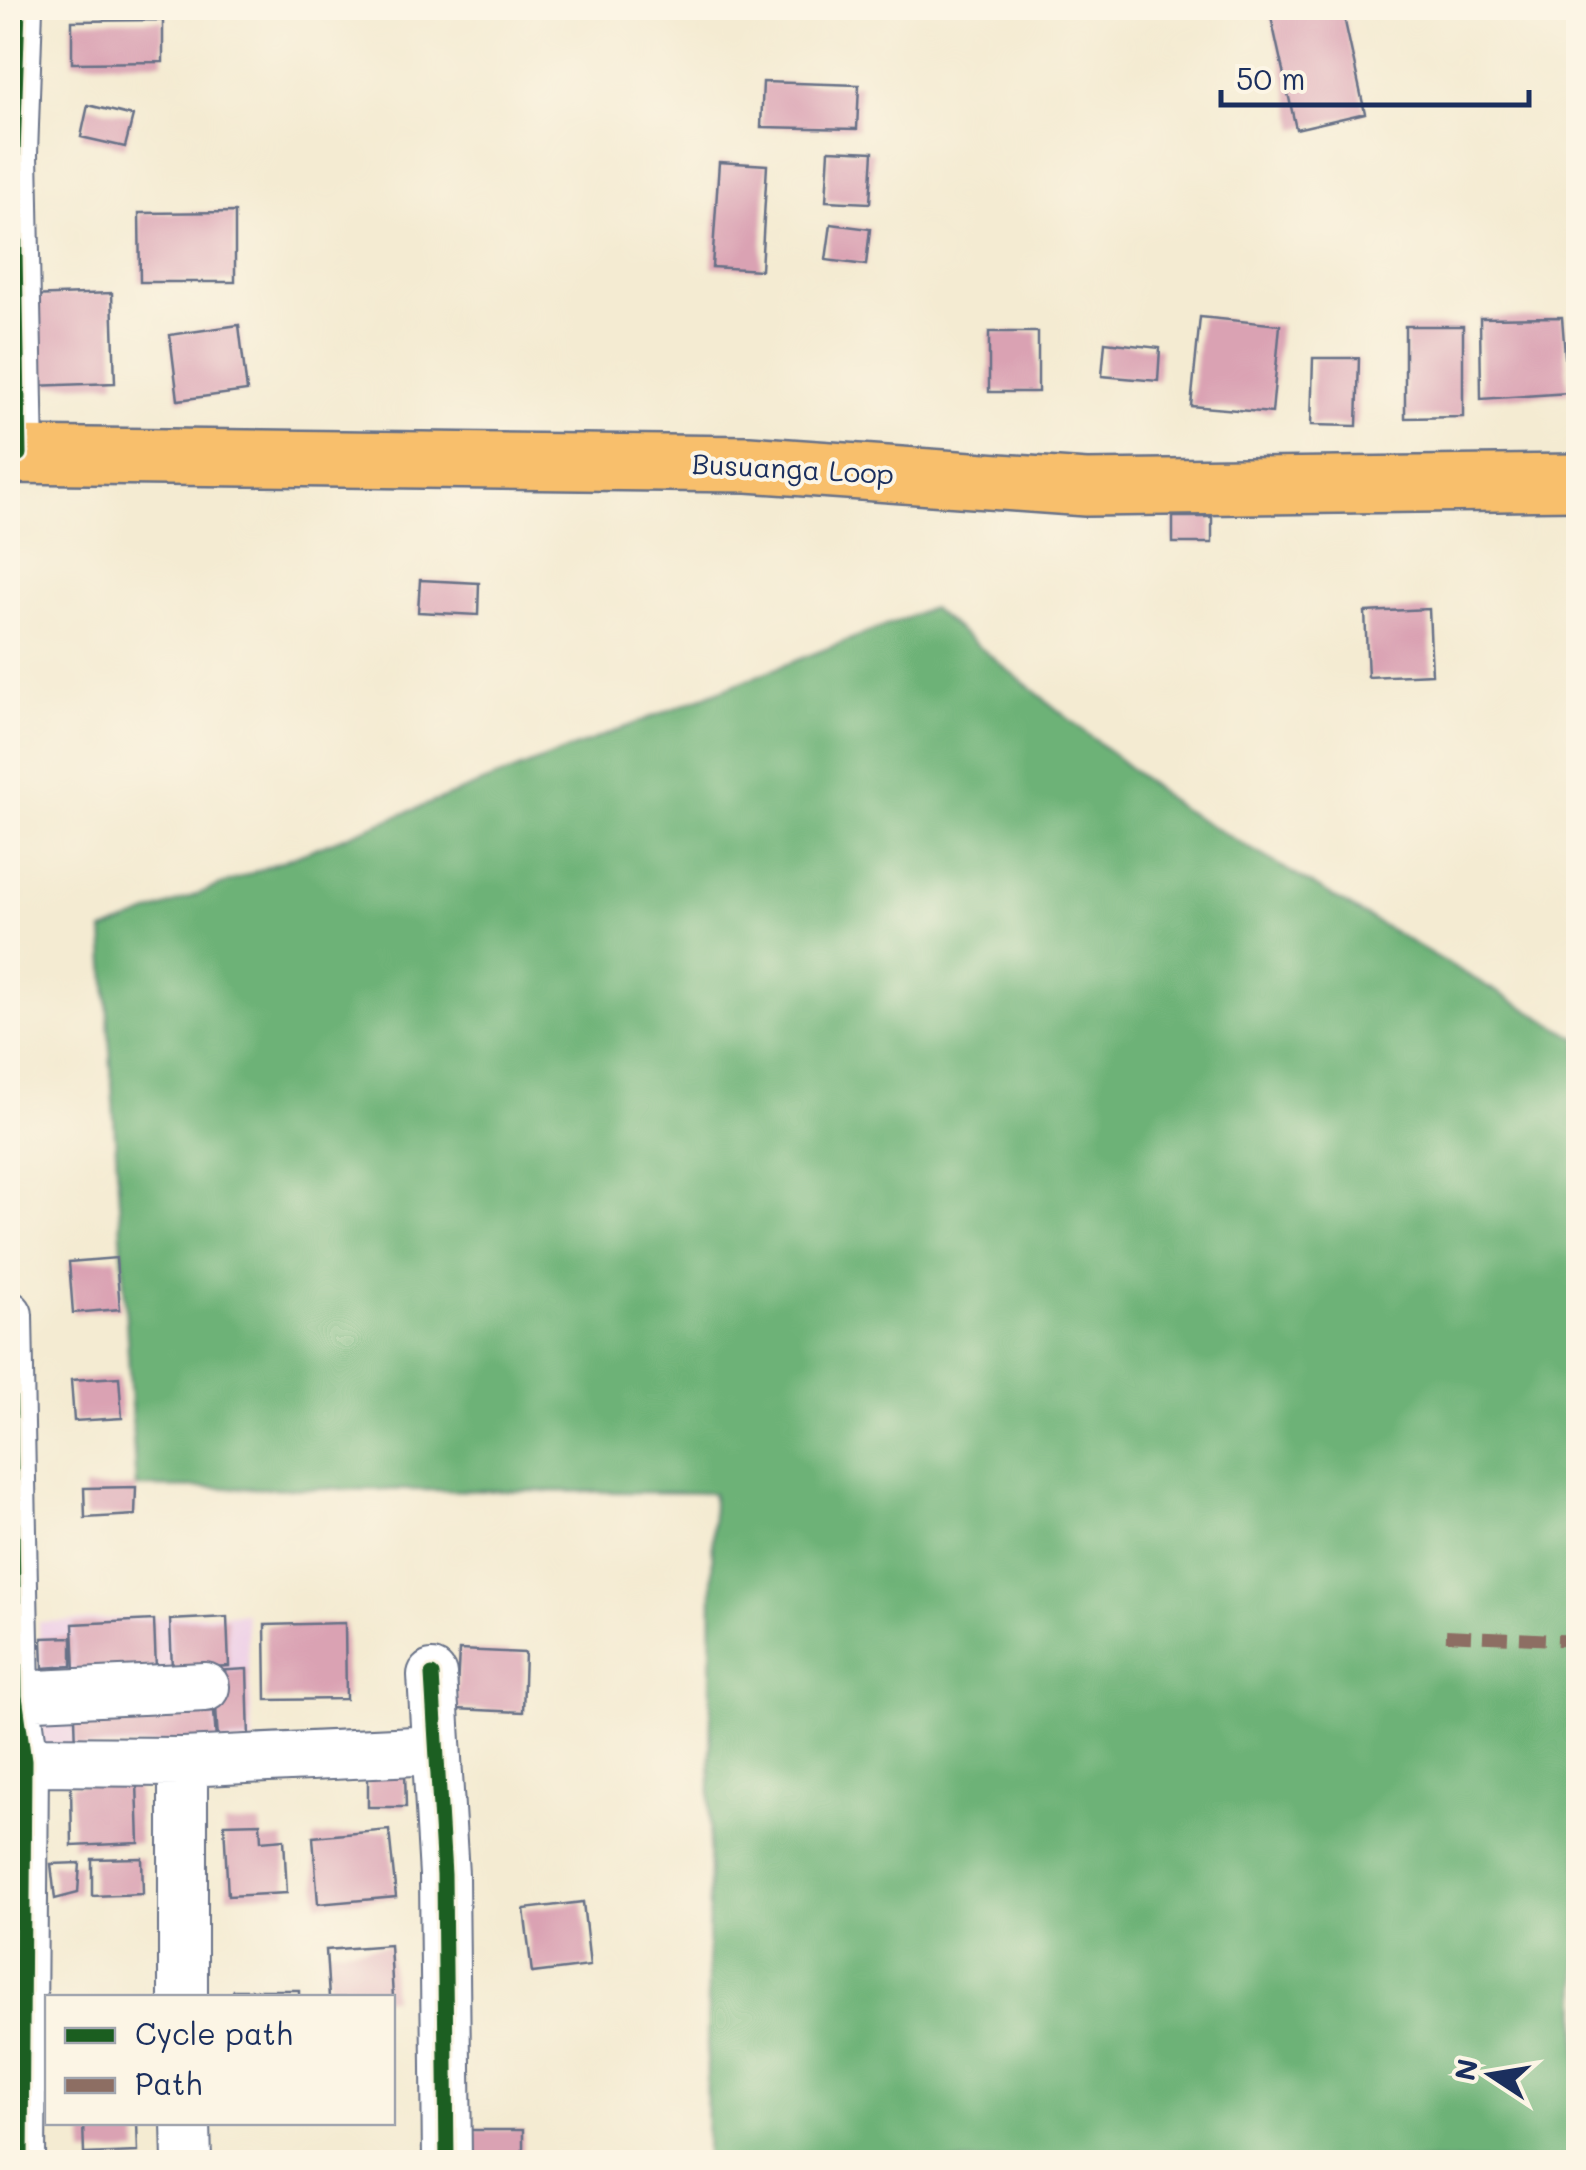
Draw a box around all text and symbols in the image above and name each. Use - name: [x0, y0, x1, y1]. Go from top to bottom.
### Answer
- scale bar: [1221, 45, 1528, 107]
- text: 50 m: [1236, 58, 1306, 98]
- street label: Busuanga Loop: [691, 445, 895, 491]
- legend: [45, 1995, 395, 2125]
- text: Cycle path: [135, 2013, 293, 2053]
- north arrow: [1441, 2025, 1541, 2125]
- text: N: [1446, 2055, 1485, 2084]
- text: Path: [135, 2063, 202, 2103]

